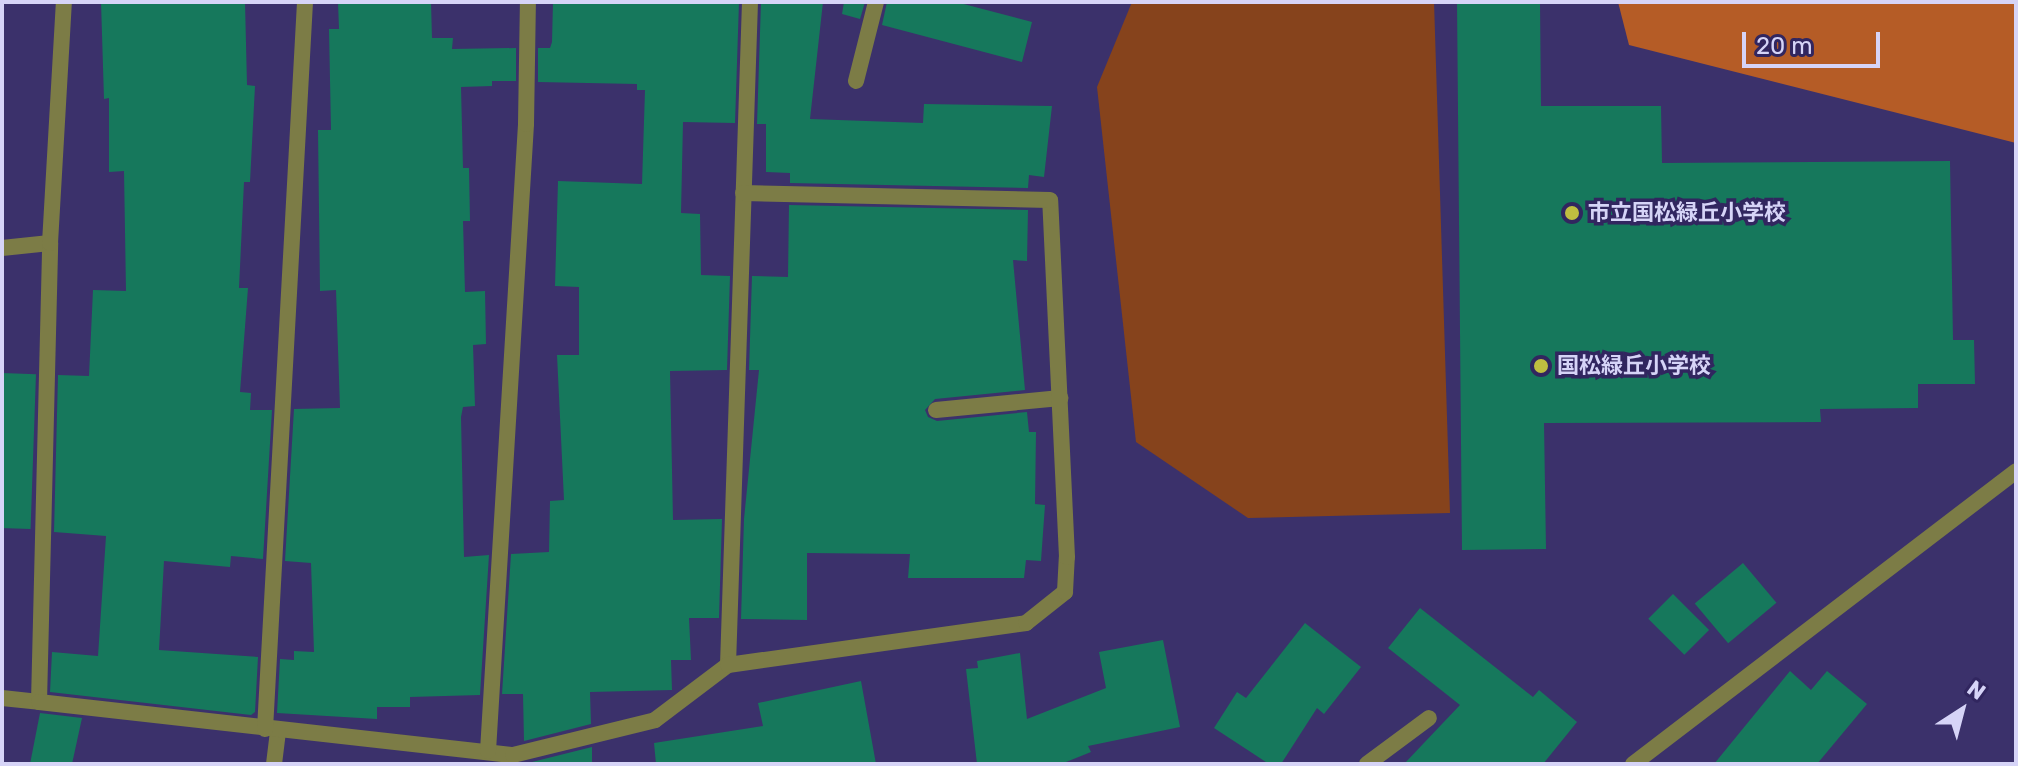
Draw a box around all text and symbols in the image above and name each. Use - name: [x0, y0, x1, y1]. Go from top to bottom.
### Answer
- scale bar: [1746, 16, 1884, 66]
- text: 20 m: [1756, 32, 1813, 60]
- place label: 市立国松緑丘小学校: [1588, 200, 1786, 226]
- marker: 市立国松緑丘小学校: [1563, 204, 1581, 222]
- place label: 国松緑丘小学校: [1557, 353, 1711, 379]
- marker: 国松緑丘小学校: [1532, 357, 1550, 375]
- north arrow: [1922, 670, 2002, 750]
- text: N: [1962, 675, 1991, 706]

